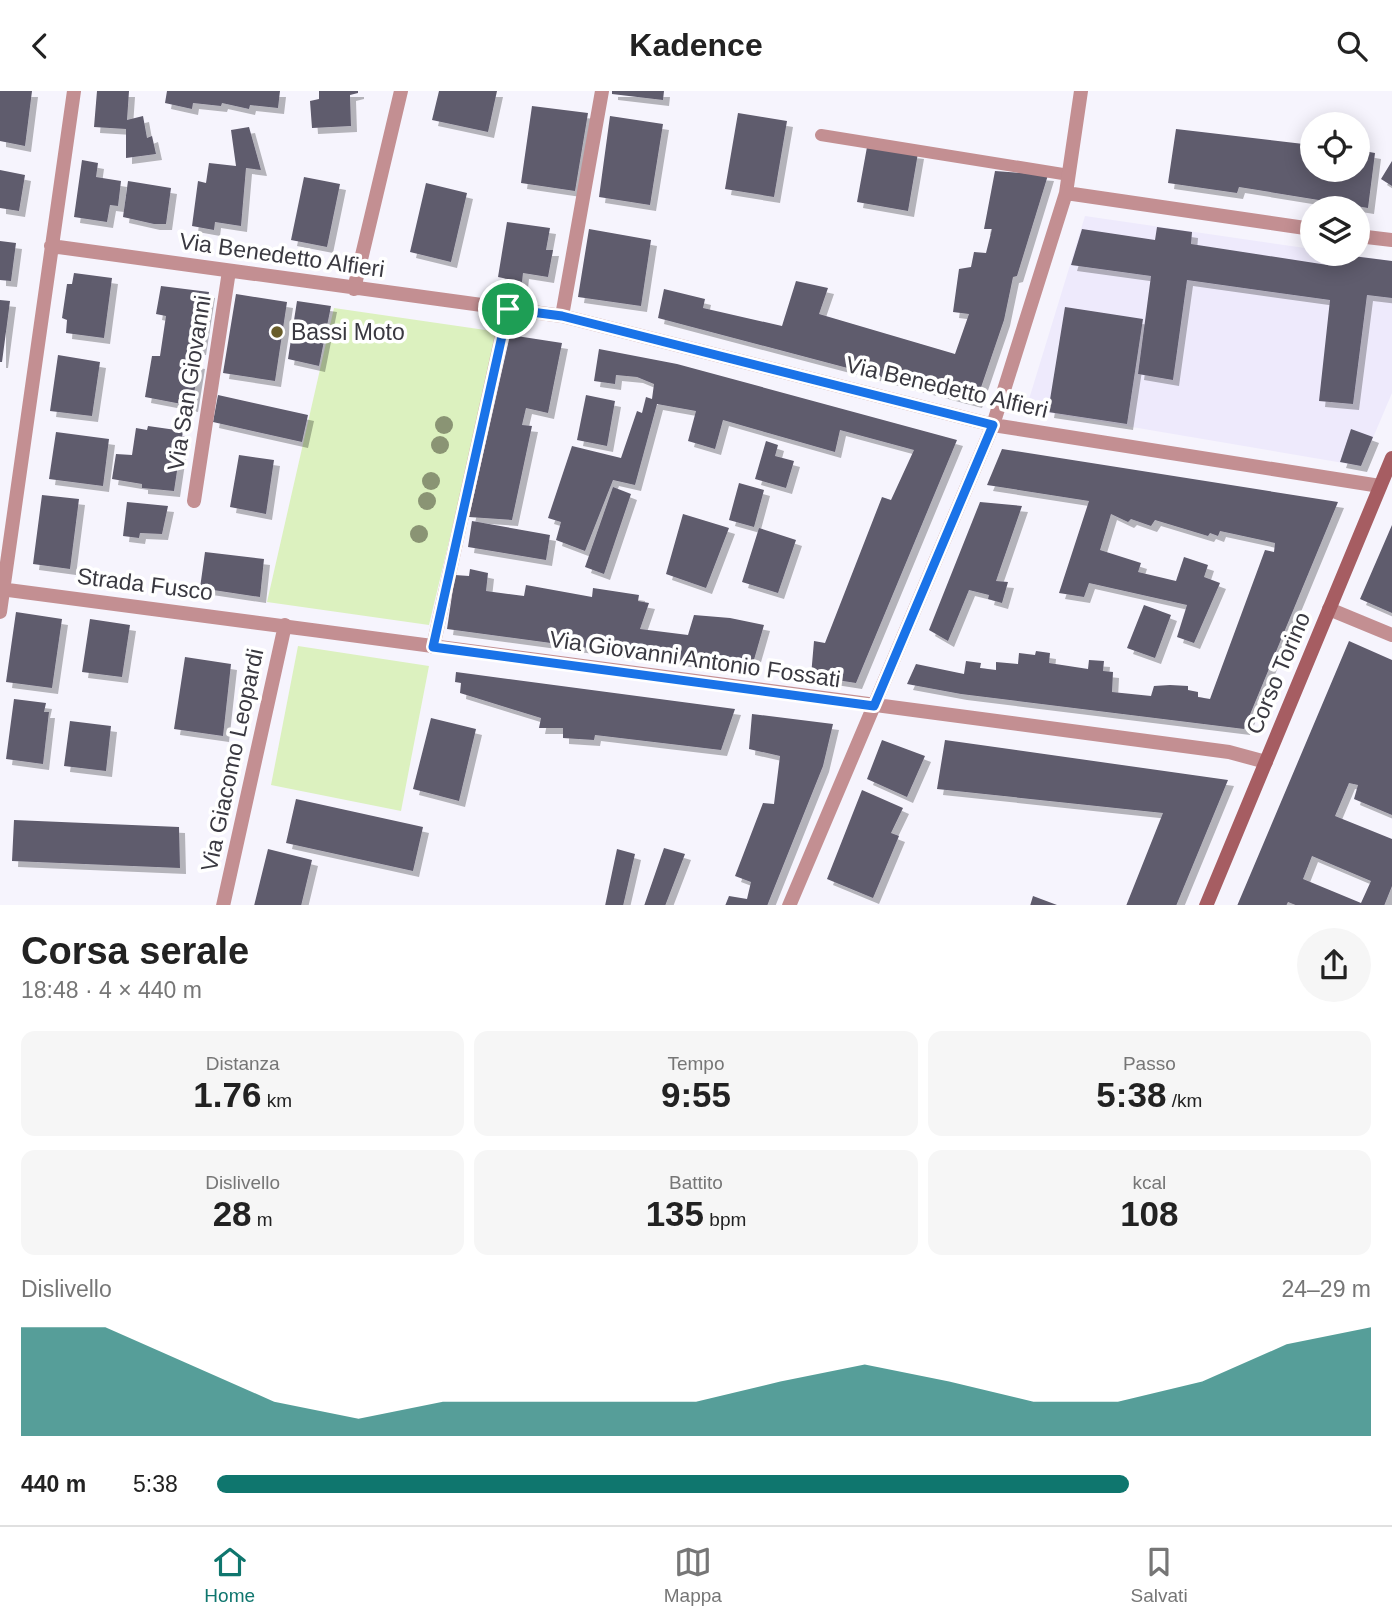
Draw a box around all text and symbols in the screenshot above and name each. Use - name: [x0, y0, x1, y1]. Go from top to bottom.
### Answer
- icon: back: [21, 27, 59, 65]
- text: Kadence: [629, 27, 763, 63]
- icon: search: [1333, 27, 1371, 65]
- map controls: [1300, 112, 1370, 266]
- button: locate: [1300, 112, 1370, 182]
- button: layers: [1300, 196, 1370, 266]
- street label: Via Benedetto Alfieri: [178, 228, 386, 282]
- pin: [478, 279, 538, 339]
- icon: arrive: [489, 290, 527, 328]
- street label: Via San Giovanni: [162, 293, 216, 473]
- place label: Bassi Moto: [291, 319, 405, 345]
- marker: Bassi Moto: [269, 324, 285, 340]
- street label: Via Benedetto Alfieri: [843, 351, 1051, 423]
- street label: Strada Fusco: [76, 563, 214, 605]
- street label: Corso Torino: [1241, 608, 1315, 738]
- street label: Via Giovanni Antonio Fossati: [548, 626, 842, 692]
- street label: Via Giacomo Leopardi: [196, 646, 268, 874]
- button: share: [1297, 928, 1371, 1002]
- text: Corsa serale: [21, 930, 249, 972]
- text: 18:48 · 4 × 440 m: [21, 977, 202, 1003]
- text: Distanza: [206, 1053, 280, 1074]
- text: Tempo: [667, 1053, 725, 1074]
- text: Passo: [1123, 1053, 1176, 1074]
- text: 1.76: [193, 1075, 261, 1114]
- text: 9:55: [661, 1075, 731, 1114]
- text: 5:38: [1096, 1075, 1166, 1114]
- text: km: [261, 1090, 292, 1111]
- text: /km: [1166, 1090, 1202, 1111]
- text: Dislivello: [205, 1172, 280, 1193]
- text: Battito: [669, 1172, 723, 1193]
- text: kcal: [1132, 1172, 1166, 1193]
- text: 28: [213, 1194, 252, 1233]
- text: 135: [646, 1194, 704, 1233]
- text: 108: [1120, 1194, 1179, 1233]
- text: m: [252, 1209, 273, 1230]
- text: bpm: [704, 1209, 746, 1230]
- text: Dislivello: [21, 1276, 112, 1302]
- text: 24–29 m: [1281, 1276, 1371, 1302]
- text: 440 m: [21, 1471, 86, 1497]
- text: 5:38: [133, 1471, 178, 1497]
- tab: Home: [204, 1543, 255, 1607]
- tab: Mappa: [664, 1543, 722, 1607]
- tab: Salvati: [1131, 1543, 1188, 1607]

